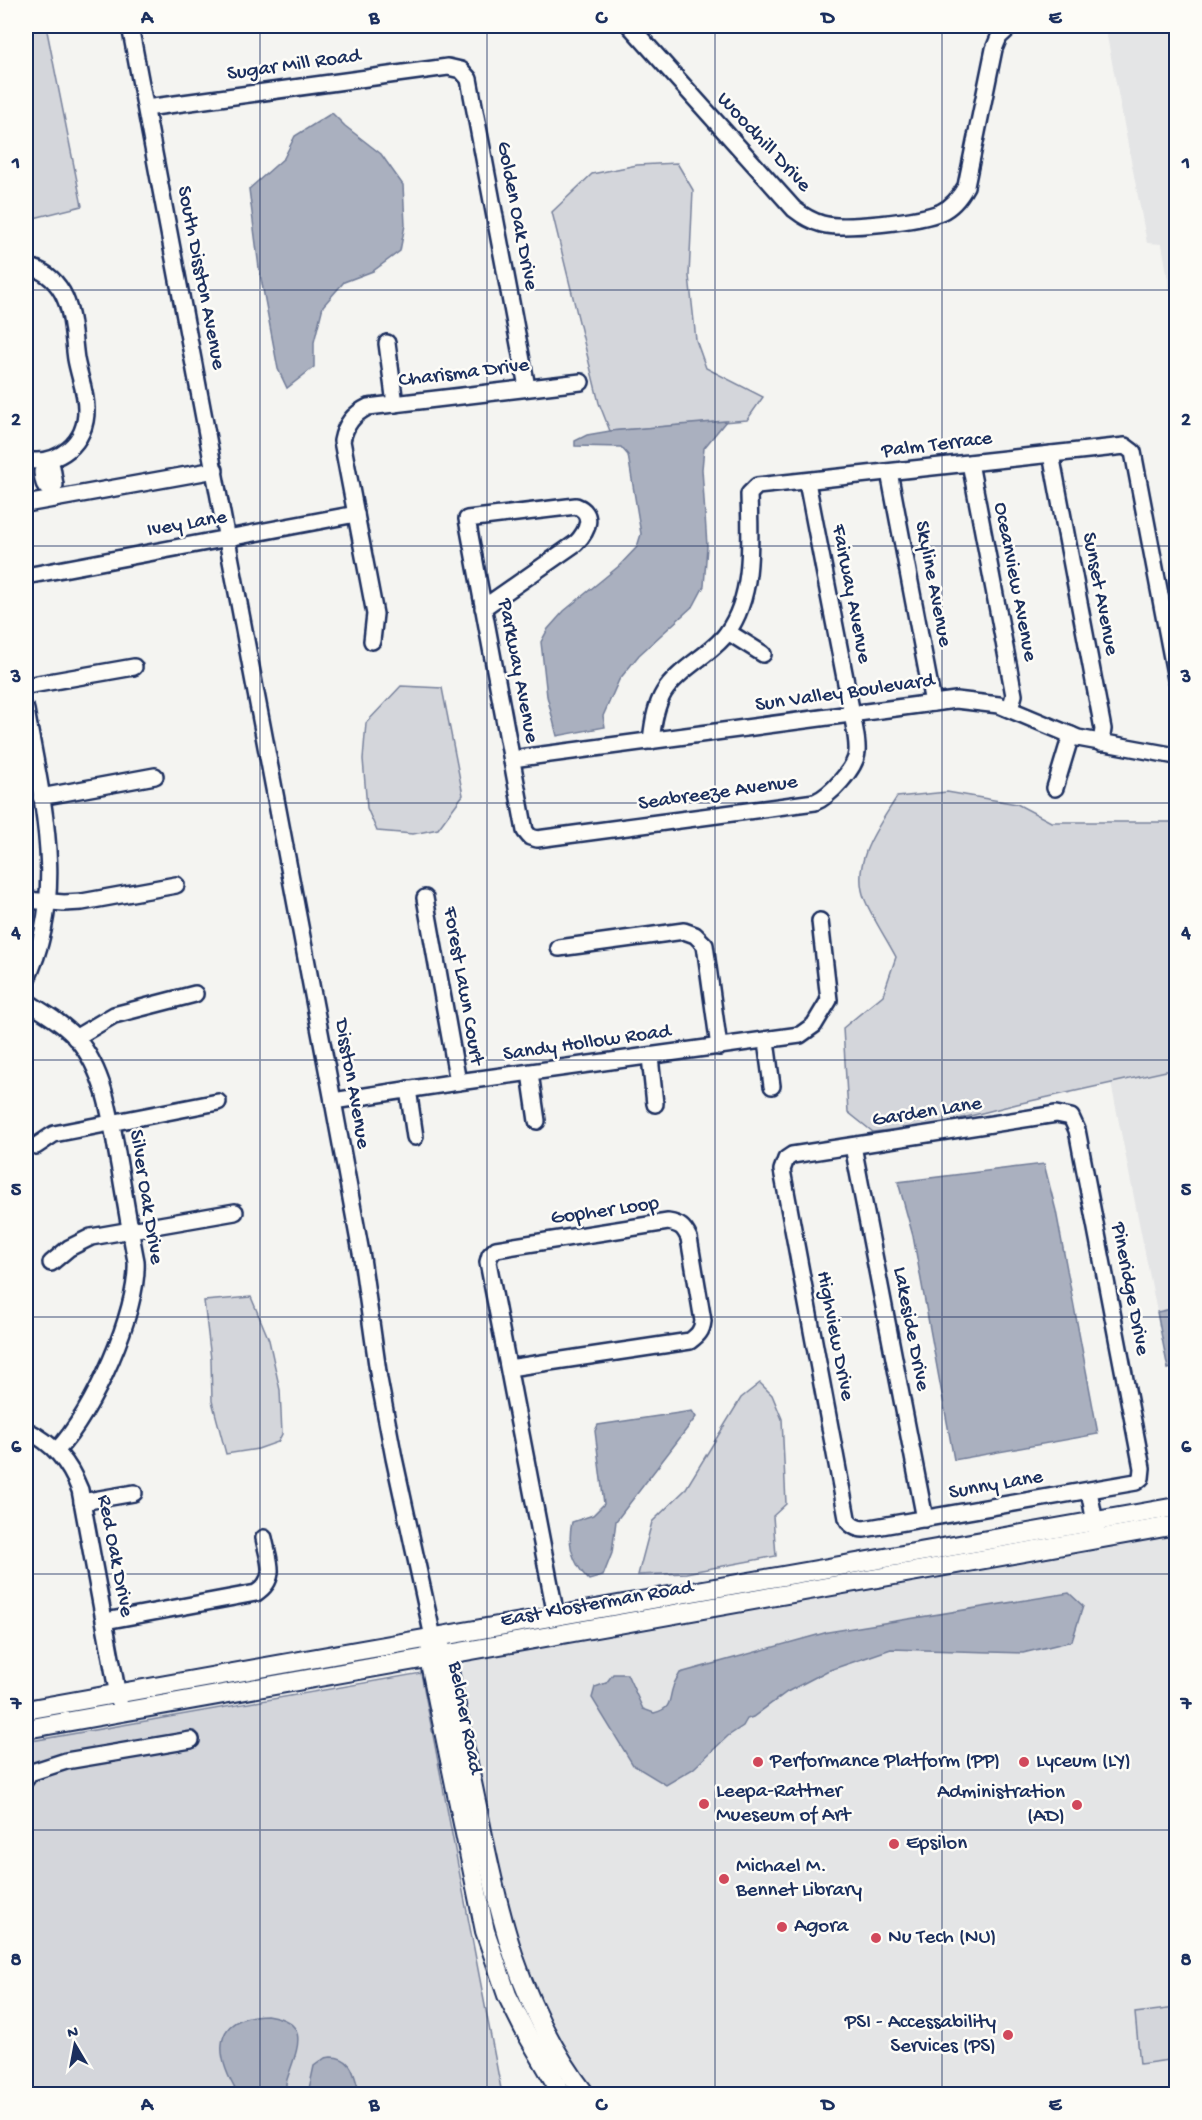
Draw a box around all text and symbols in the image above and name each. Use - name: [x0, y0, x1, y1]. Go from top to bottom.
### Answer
- text: A: [140, 8, 155, 31]
- text: B: [368, 8, 380, 31]
- text: C: [595, 8, 609, 31]
- text: D: [819, 8, 835, 31]
- text: E: [1049, 8, 1063, 31]
- street label: Sugar Mill Road: [226, 44, 364, 88]
- street label: Woodhill Drive: [710, 88, 817, 199]
- street label: Golden Oak Drive: [489, 139, 543, 294]
- text: 1: [11, 153, 20, 176]
- text: 1: [1181, 153, 1190, 176]
- street label: South Disston Avenue: [170, 184, 230, 373]
- street label: Charisma Drive: [397, 353, 532, 394]
- text: 2: [11, 410, 21, 433]
- text: 2: [1181, 410, 1191, 433]
- street label: Palm Terrace: [879, 427, 995, 465]
- street label: Oceanview Avenue: [986, 500, 1042, 665]
- street label: Ivey Lane: [145, 505, 230, 544]
- street label: Skyline Avenue: [908, 519, 957, 650]
- street label: Fairway Avenue: [824, 522, 876, 667]
- street label: Sunset Avenue: [1075, 530, 1123, 659]
- street label: Parkway Avenue: [491, 596, 543, 746]
- text: 3: [10, 667, 21, 690]
- text: 3: [1180, 667, 1191, 690]
- street label: Sun Valley Boulevard: [754, 669, 938, 719]
- street label: Seabreeze Avenue: [637, 770, 800, 818]
- street label: Forest Lawn Court: [436, 904, 489, 1069]
- text: 4: [10, 923, 21, 946]
- text: 4: [1180, 923, 1191, 946]
- street label: Disston Avenue: [327, 1015, 375, 1152]
- street label: Sandy Hollow Road: [502, 1020, 674, 1068]
- street label: Garden Lane: [870, 1092, 985, 1134]
- street label: Silver Oak Drive: [122, 1128, 168, 1267]
- text: 5: [11, 1180, 22, 1203]
- text: 5: [1181, 1180, 1192, 1203]
- street label: Gopher Loop: [549, 1192, 661, 1232]
- street label: Pineridge Drive: [1104, 1219, 1154, 1359]
- street label: Lakeside Drive: [886, 1265, 934, 1394]
- street label: Highview Drive: [809, 1269, 859, 1404]
- text: 6: [11, 1437, 22, 1460]
- text: 6: [1181, 1437, 1192, 1460]
- street label: Sunny Lane: [947, 1465, 1046, 1507]
- street label: Red Oak Drive: [90, 1493, 138, 1620]
- street label: East Klosterman Road: [499, 1575, 697, 1634]
- street label: Belcher Road: [441, 1659, 487, 1778]
- text: 7: [10, 1694, 23, 1717]
- text: 7: [1180, 1694, 1193, 1717]
- place label: Performance Platform (PP): [769, 1750, 1000, 1775]
- place label: Lyceum (LY): [1036, 1750, 1131, 1775]
- marker: Performance Platform (PP): [751, 1755, 765, 1769]
- marker: Lyceum (LY): [1017, 1755, 1031, 1769]
- place label: Leepa-Rattner Mueseum of Art: [716, 1780, 853, 1829]
- place label: Administration (AD): [937, 1781, 1065, 1830]
- marker: Leepa-Rattner Mueseum of Art: [697, 1797, 711, 1811]
- marker: Administration (AD): [1070, 1798, 1084, 1812]
- place label: Epsilon: [906, 1832, 967, 1857]
- marker: Epsilon: [887, 1837, 901, 1851]
- place label: Michael M. Bennet Library: [735, 1855, 862, 1904]
- marker: Michael M. Bennet Library: [717, 1872, 731, 1886]
- place label: Agora: [794, 1915, 850, 1940]
- marker: Agora: [775, 1920, 789, 1934]
- place label: Nu Tech (NU): [888, 1926, 997, 1951]
- marker: Nu Tech (NU): [869, 1931, 883, 1945]
- text: 8: [11, 1950, 22, 1973]
- text: 8: [1181, 1950, 1192, 1973]
- place label: PSI - Accessability Services (PS): [844, 2011, 996, 2060]
- north arrow: [45, 2015, 105, 2075]
- text: N: [66, 2023, 80, 2044]
- marker: PSI - Accessability Services (PS): [1001, 2028, 1015, 2042]
- text: A: [140, 2095, 155, 2118]
- text: B: [368, 2095, 380, 2118]
- text: C: [595, 2095, 609, 2118]
- text: D: [819, 2095, 835, 2118]
- text: E: [1049, 2095, 1063, 2118]

